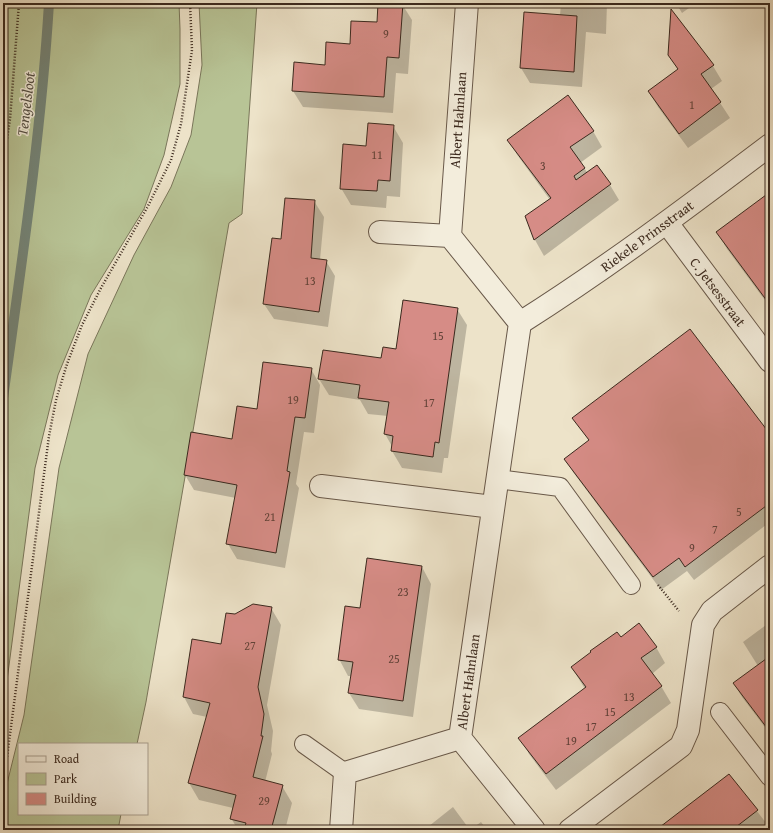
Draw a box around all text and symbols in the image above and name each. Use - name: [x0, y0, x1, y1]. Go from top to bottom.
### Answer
- house number: 9: [383, 25, 389, 42]
- water label: Tengelsloot: [11, 71, 40, 137]
- street label: Albert Hahnlaan: [445, 71, 471, 169]
- house number: 1: [689, 96, 695, 113]
- house number: 11: [371, 146, 383, 163]
- house number: 3: [540, 157, 546, 174]
- street label: Riekele Prinsstraat: [596, 195, 698, 277]
- street label: C. Jetsesstraat: [685, 253, 751, 331]
- house number: 13: [304, 272, 316, 289]
- house number: 15: [432, 327, 444, 344]
- house number: 19: [287, 391, 299, 408]
- house number: 17: [423, 394, 435, 411]
- house number: 5: [736, 503, 742, 520]
- house number: 21: [264, 508, 276, 525]
- house number: 7: [712, 521, 718, 538]
- house number: 9: [689, 539, 695, 556]
- house number: 23: [397, 583, 409, 600]
- street label: Albert Hahnlaan: [451, 633, 485, 731]
- house number: 27: [244, 637, 256, 654]
- house number: 25: [388, 650, 400, 667]
- house number: 13: [623, 688, 635, 705]
- house number: 15: [604, 703, 616, 720]
- house number: 17: [585, 718, 597, 735]
- house number: 19: [565, 732, 577, 749]
- legend: [18, 743, 148, 815]
- text: Road: [54, 750, 80, 767]
- text: Park: [54, 770, 78, 787]
- text: Building: [54, 790, 97, 807]
- house number: 29: [258, 792, 270, 809]

